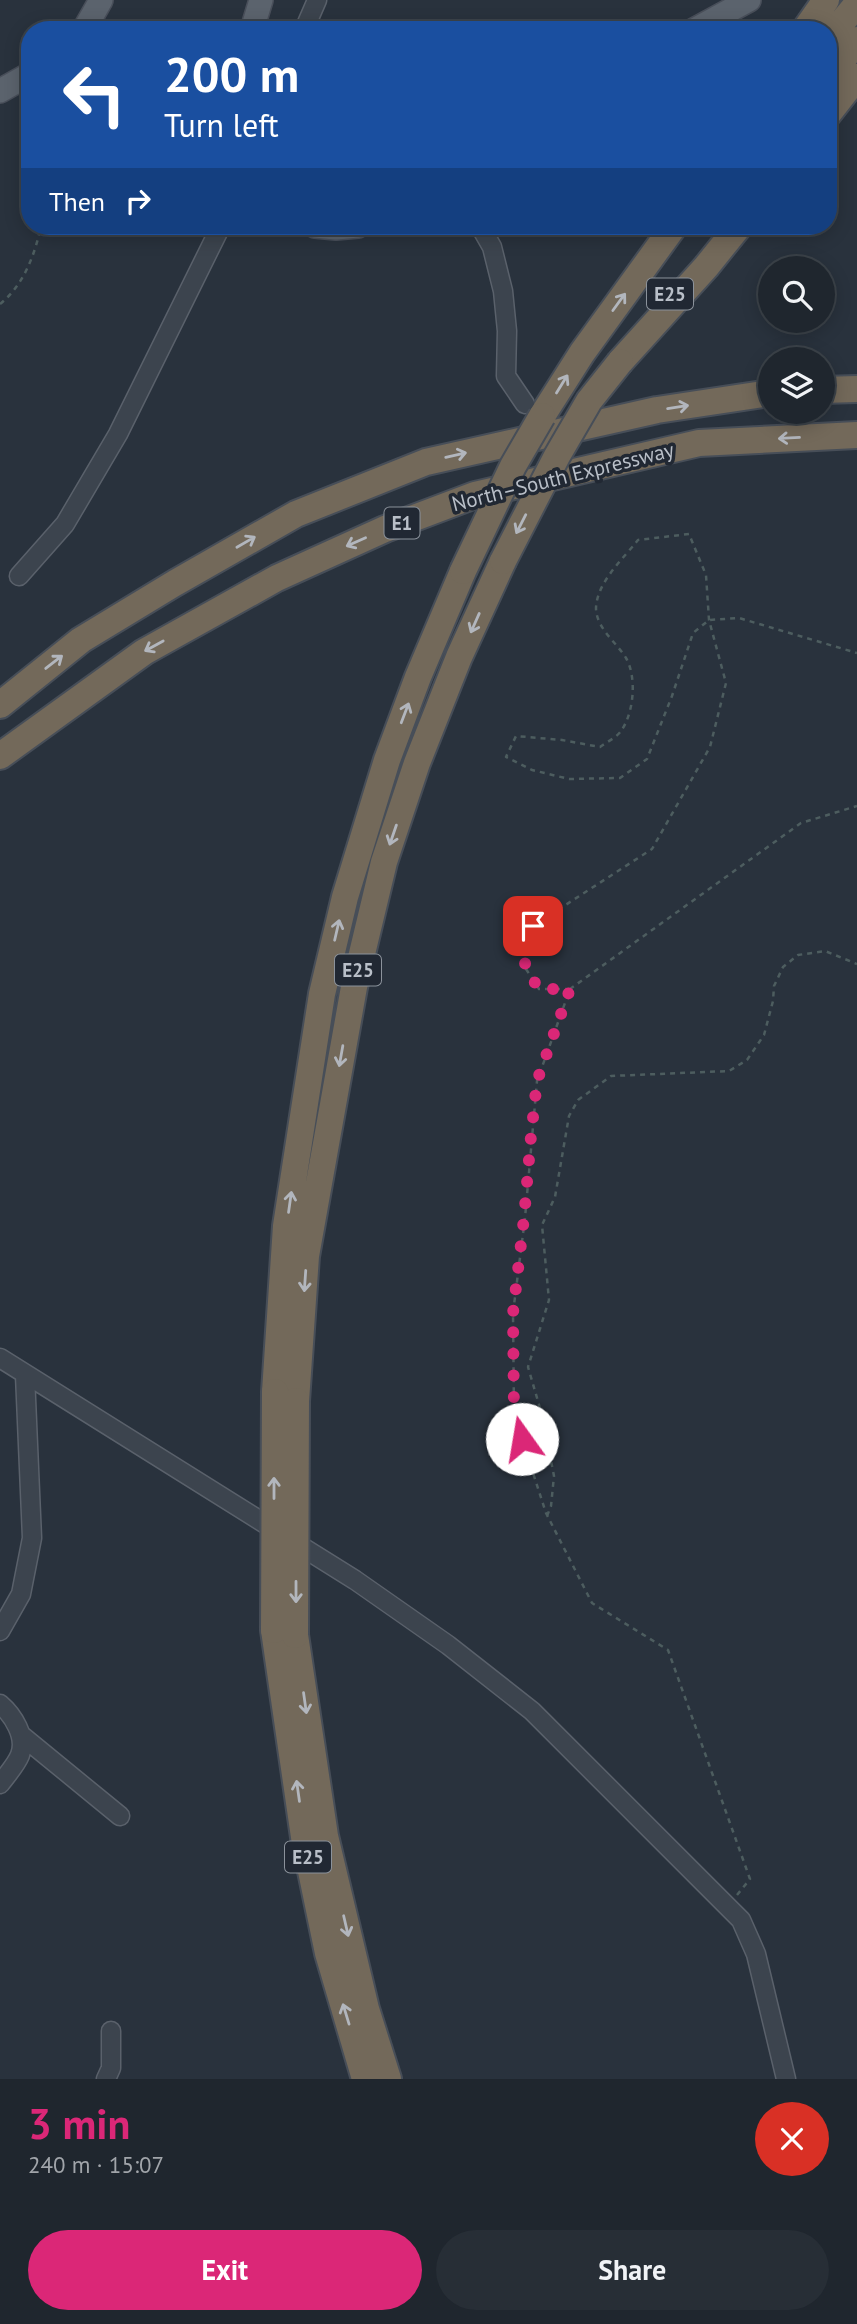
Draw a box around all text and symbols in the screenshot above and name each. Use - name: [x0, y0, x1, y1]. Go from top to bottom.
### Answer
- text: 200 m: [164, 42, 299, 106]
- icon: left: [49, 49, 140, 140]
- text: Turn left: [164, 104, 279, 146]
- icon: right: [119, 182, 157, 220]
- text: Then: [49, 185, 105, 218]
- map controls: [758, 256, 835, 424]
- button: search: [758, 256, 835, 333]
- road number: E25: [647, 278, 693, 310]
- one-way arrow: [611, 294, 626, 312]
- button: layers: [758, 347, 835, 424]
- one-way arrow: [555, 375, 569, 395]
- one-way arrow: [666, 400, 689, 413]
- one-way arrow: [778, 432, 801, 445]
- street label: North–South Expressway: [449, 436, 677, 517]
- one-way arrow: [444, 448, 466, 461]
- road number: E1: [384, 508, 420, 538]
- one-way arrow: [514, 514, 528, 534]
- one-way arrow: [236, 535, 256, 549]
- one-way arrow: [346, 536, 367, 549]
- one-way arrow: [468, 612, 481, 633]
- one-way arrow: [144, 640, 165, 653]
- one-way arrow: [44, 655, 62, 670]
- one-way arrow: [399, 702, 412, 724]
- one-way arrow: [386, 824, 399, 846]
- pin: [503, 896, 563, 956]
- icon: arrive: [514, 907, 552, 945]
- one-way arrow: [331, 919, 345, 942]
- road number: E25: [335, 954, 381, 986]
- one-way arrow: [333, 1044, 347, 1067]
- one-way arrow: [284, 1191, 297, 1214]
- one-way arrow: [298, 1269, 311, 1292]
- position arrow: [485, 1402, 559, 1476]
- one-way arrow: [267, 1477, 281, 1500]
- one-way arrow: [289, 1580, 302, 1603]
- one-way arrow: [299, 1691, 312, 1713]
- one-way arrow: [291, 1781, 304, 1803]
- road number: E25: [285, 1842, 331, 1872]
- one-way arrow: [340, 1914, 354, 1937]
- one-way arrow: [338, 2003, 351, 2025]
- text: 3 min: [28, 2096, 130, 2151]
- button: close: [755, 2102, 829, 2176]
- text: 240 m · 15:07: [28, 2150, 164, 2179]
- button: Exit: [28, 2230, 422, 2310]
- button: Share: [436, 2230, 829, 2310]

